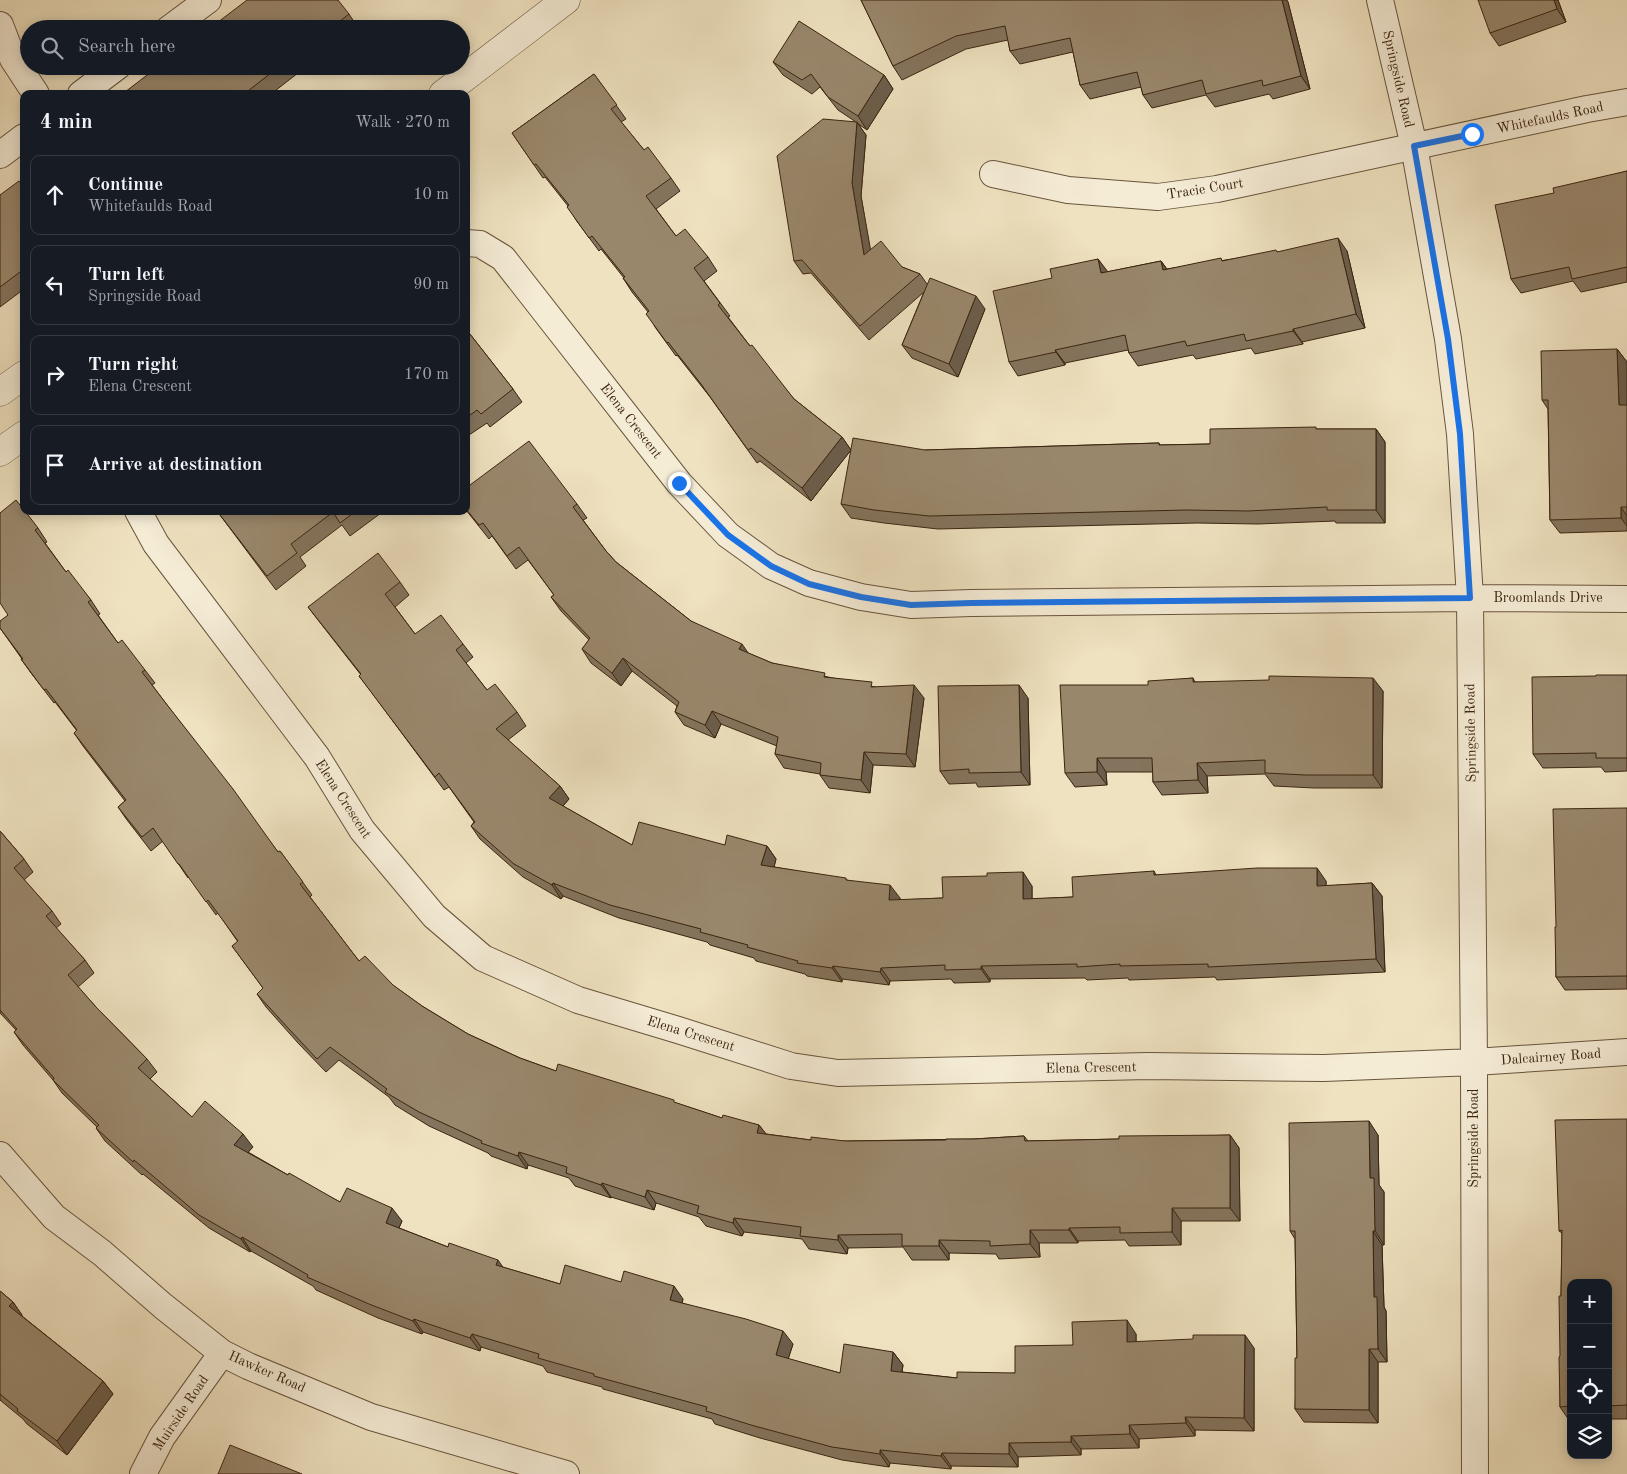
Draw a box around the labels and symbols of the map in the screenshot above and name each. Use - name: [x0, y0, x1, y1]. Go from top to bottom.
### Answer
- street label: Springside Road: [1380, 29, 1416, 129]
- street label: Whitefaulds Road: [1495, 100, 1605, 136]
- route start: [1461, 123, 1484, 146]
- street label: Tracie Court: [1166, 176, 1244, 202]
- street label: Elena Crescent: [597, 381, 665, 461]
- route end: [668, 472, 691, 495]
- street label: Broomlands Drive: [1493, 591, 1603, 605]
- street label: Springside Road: [1463, 683, 1479, 783]
- street label: Elena Crescent: [312, 757, 374, 841]
- street label: Elena Crescent: [645, 1014, 737, 1054]
- street label: Dalcairney Road: [1500, 1047, 1602, 1067]
- street label: Elena Crescent: [1045, 1060, 1137, 1076]
- street label: Springside Road: [1467, 1088, 1481, 1188]
- street label: Hawker Road: [226, 1349, 308, 1395]
- street label: Muirside Road: [151, 1373, 211, 1453]

